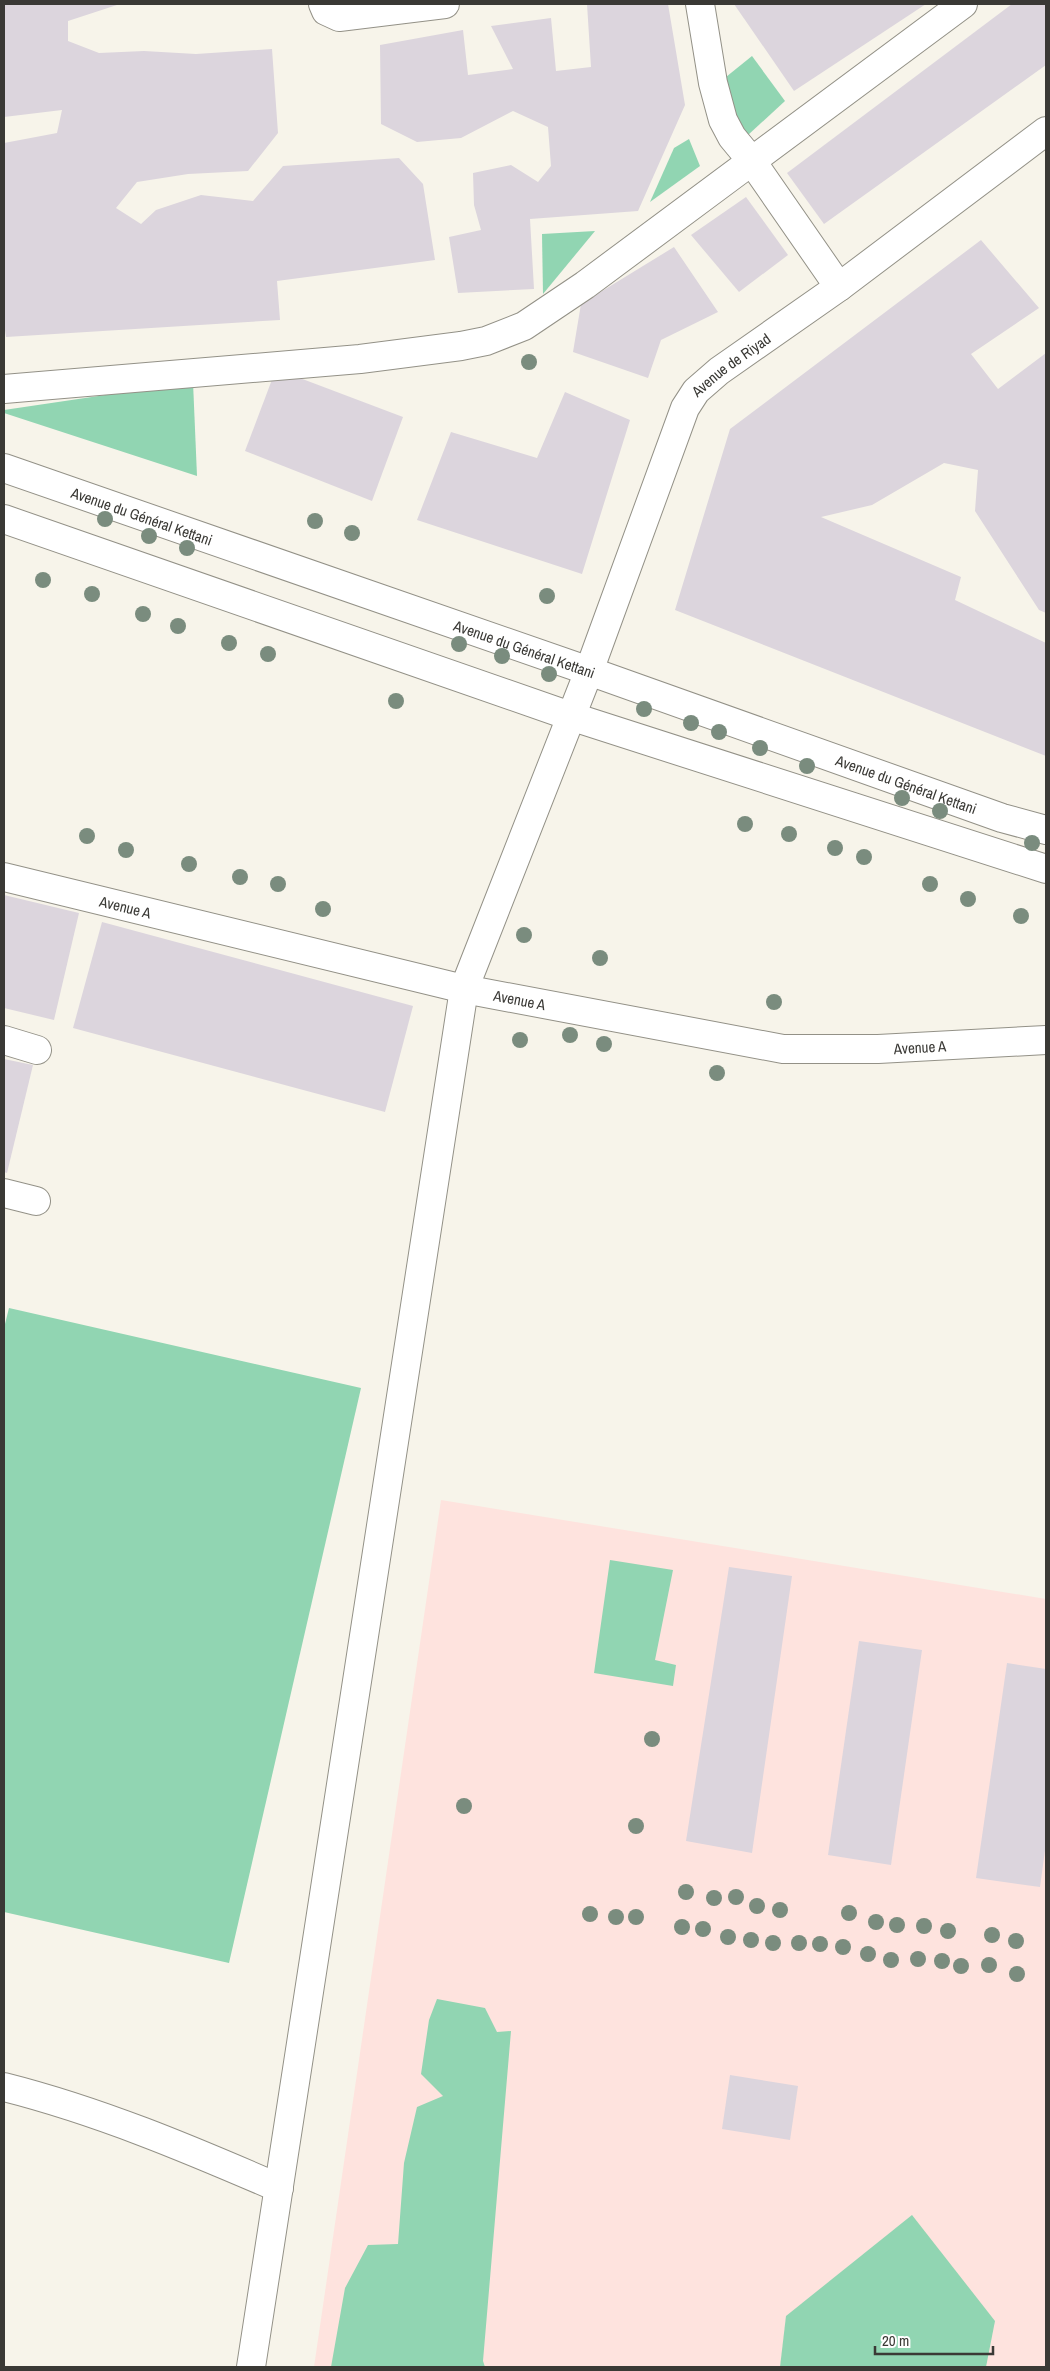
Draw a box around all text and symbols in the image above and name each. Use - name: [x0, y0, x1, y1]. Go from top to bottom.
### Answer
- street label: Avenue de Riyad: [686, 328, 774, 402]
- street label: Avenue du Général Kettani: [67, 481, 215, 550]
- street label: Avenue du Général Kettani: [450, 614, 598, 683]
- street label: Avenue du Général Kettani: [832, 749, 980, 819]
- street label: Avenue A: [96, 890, 154, 923]
- street label: Avenue A: [491, 984, 548, 1015]
- street label: Avenue A: [892, 1035, 947, 1059]
- scale bar: [875, 2324, 992, 2356]
- text: 20 m: [882, 2330, 909, 2351]

